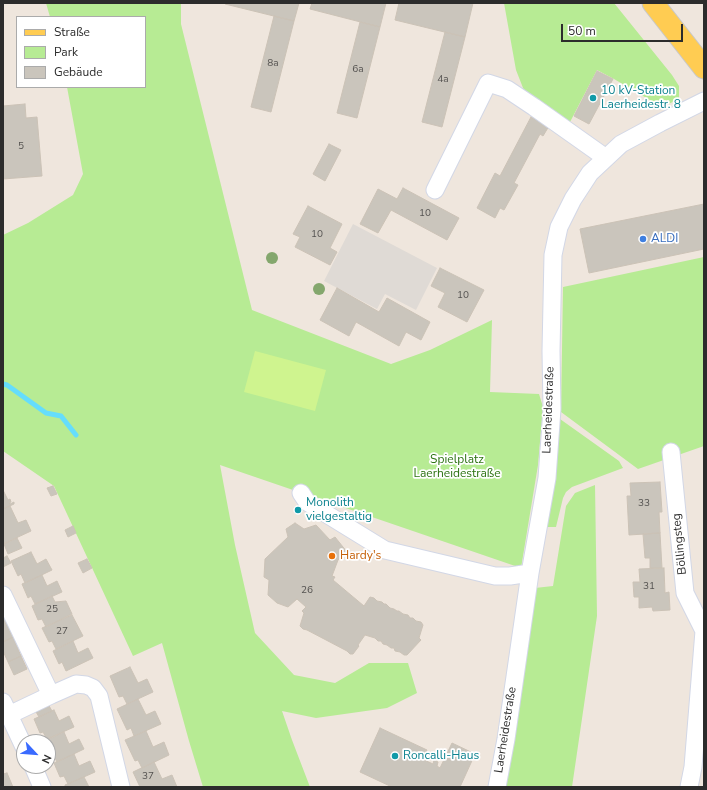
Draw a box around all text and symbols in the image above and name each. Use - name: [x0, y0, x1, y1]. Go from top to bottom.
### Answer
- legend: [16, 16, 146, 88]
- scale bar: [563, 16, 685, 42]
- text: 50 m: [568, 23, 596, 39]
- text: Straße: [54, 24, 90, 40]
- text: Park: [54, 44, 78, 60]
- house number: 8a: [267, 58, 279, 70]
- text: Gebäude: [54, 64, 103, 80]
- house number: 6a: [352, 64, 364, 76]
- house number: 4a: [437, 74, 449, 86]
- place label: 10 kV-Station Laerheidestr. 8: [601, 84, 681, 112]
- marker: 10 kV-Station Laerheidestr. 8: [588, 93, 598, 103]
- house number: 5: [18, 141, 24, 153]
- house number: 10: [419, 208, 431, 220]
- house number: 10: [311, 229, 323, 241]
- place label: ALDI: [651, 232, 678, 246]
- marker: ALDI: [638, 234, 648, 244]
- house number: 10: [457, 290, 469, 302]
- street label: Laerheidestraße: [540, 366, 558, 454]
- park label: Spielplatz Laerheidestraße: [413, 453, 501, 481]
- place label: Monolith vielgestaltig: [306, 496, 372, 524]
- house number: 33: [638, 498, 650, 510]
- marker: Monolith vielgestaltig: [293, 505, 303, 515]
- street label: Böllingsteg: [670, 513, 690, 575]
- place label: Hardy's: [340, 549, 381, 563]
- marker: Hardy's: [327, 551, 337, 561]
- house number: 31: [643, 581, 655, 593]
- house number: 26: [301, 585, 313, 597]
- house number: 25: [46, 604, 58, 616]
- house number: 27: [56, 626, 68, 638]
- street label: Laerheidestraße: [492, 686, 520, 774]
- north arrow: [16, 734, 56, 774]
- place label: Roncalli-Haus: [403, 749, 479, 763]
- marker: Roncalli-Haus: [390, 751, 400, 761]
- text: N: [38, 752, 55, 766]
- house number: 37: [142, 771, 154, 783]

